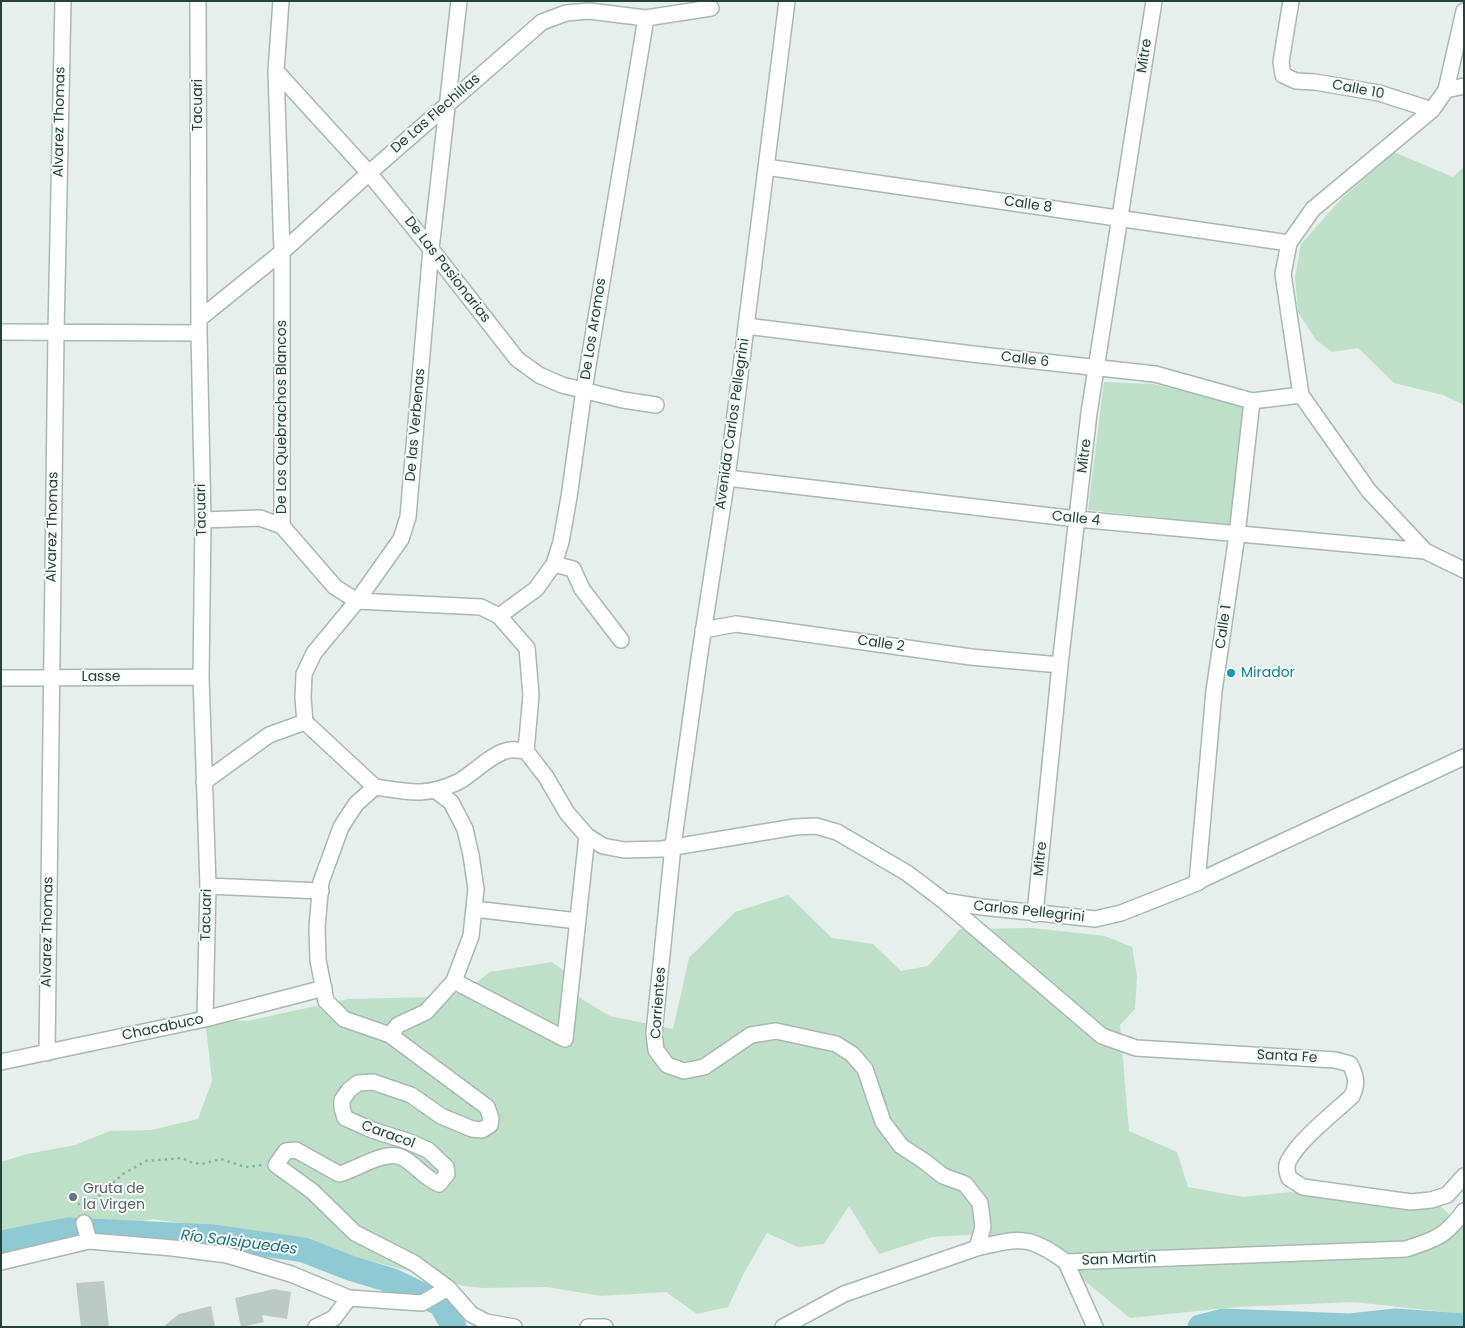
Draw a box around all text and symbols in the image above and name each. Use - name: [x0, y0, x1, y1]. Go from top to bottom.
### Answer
- street label: Mitre: [1134, 38, 1156, 74]
- street label: Alvarez Thomas: [51, 66, 69, 178]
- street label: De Las Flechillas: [388, 71, 484, 157]
- street label: Calle 10: [1330, 77, 1386, 103]
- street label: Tacuari: [190, 79, 206, 131]
- street label: Calle 8: [1003, 193, 1053, 217]
- street label: De Las Pasionarias: [400, 214, 494, 326]
- street label: De Los Aromos: [578, 277, 610, 381]
- street label: De Los Quebrachos Blancos: [274, 320, 290, 514]
- street label: Avenida Carlos Pellegrini: [713, 337, 753, 511]
- street label: Calle 6: [1000, 349, 1050, 371]
- street label: De las Verbenas: [403, 368, 429, 482]
- street label: Mitre: [1075, 438, 1095, 474]
- street label: Alvarez Thomas: [44, 471, 62, 583]
- street label: Tacuari: [193, 484, 211, 536]
- street label: Calle 4: [1051, 508, 1101, 530]
- street label: Calle 1: [1213, 604, 1235, 650]
- street label: Calle 2: [856, 632, 906, 656]
- place label: Mirador: [1241, 665, 1295, 681]
- marker: Mirador: [1225, 667, 1237, 679]
- street label: Lasse: [82, 669, 120, 685]
- street label: Mitre: [1031, 841, 1051, 877]
- street label: Alvarez Thomas: [39, 876, 57, 988]
- street label: Tacuari: [198, 889, 216, 941]
- street label: Carlos Pellegrini: [973, 898, 1085, 926]
- street label: Corrientes: [648, 966, 670, 1040]
- street label: Chacabuco: [121, 1011, 205, 1045]
- street label: Santa Fe: [1256, 1047, 1318, 1067]
- street label: Caracol: [359, 1118, 417, 1152]
- place label: Gruta de la Virgen: [83, 1181, 145, 1214]
- marker: Gruta de la Virgen: [67, 1191, 79, 1203]
- water label: Río Salsipuedes: [180, 1227, 298, 1259]
- street label: San Martín: [1081, 1250, 1157, 1270]

